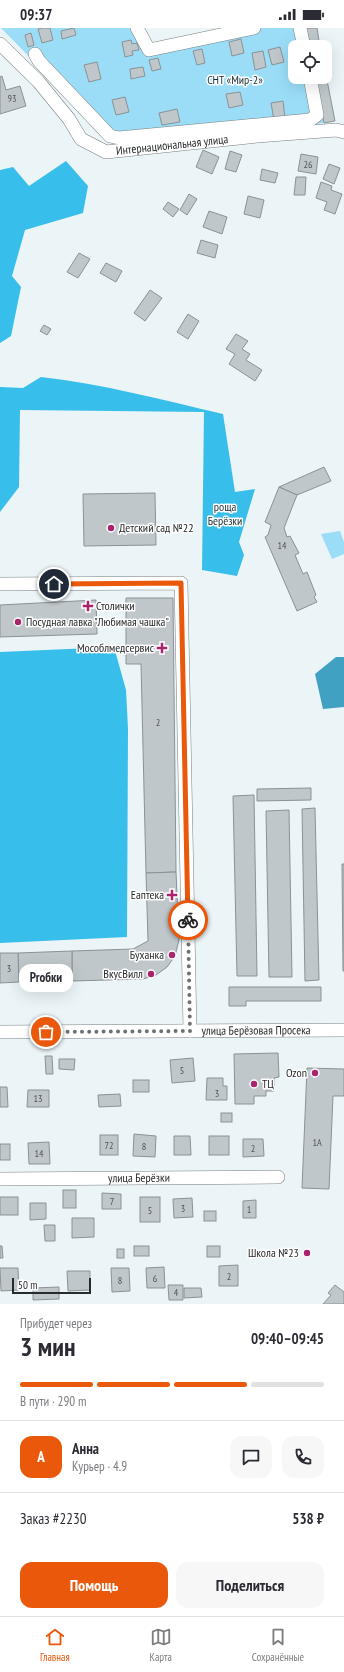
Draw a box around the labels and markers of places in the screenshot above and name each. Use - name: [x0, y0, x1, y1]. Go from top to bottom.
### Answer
- place label: Детский сад №22: [119, 520, 194, 535]
- marker: Детский сад №22: [106, 523, 116, 533]
- pin: [37, 567, 71, 601]
- place label: Столички: [96, 598, 135, 613]
- marker: Столички: [83, 601, 93, 611]
- place label: Посудная лавка "Любимая чашка": [26, 614, 169, 629]
- marker: Посудная лавка "Любимая чашка": [13, 617, 23, 627]
- place label: Мособлмедсервис: [77, 640, 155, 655]
- marker: Мособлмедсервис: [157, 643, 167, 653]
- place label: Еаптека: [131, 887, 164, 902]
- marker: Еаптека: [167, 890, 177, 900]
- place label: Буханка: [130, 947, 164, 962]
- marker: Буханка: [167, 950, 177, 960]
- callout: Proбки: [19, 964, 73, 992]
- place label: ВкусВилл: [103, 966, 143, 981]
- marker: ВкусВилл: [146, 969, 156, 979]
- pin: [29, 1015, 63, 1049]
- place label: Ozon: [286, 1065, 307, 1080]
- marker: Ozon: [310, 1068, 320, 1078]
- place label: ТЦ: [262, 1076, 274, 1091]
- marker: ТЦ: [249, 1079, 259, 1089]
- place label: Школа №23: [248, 1245, 299, 1260]
- marker: Школа №23: [302, 1248, 312, 1258]

